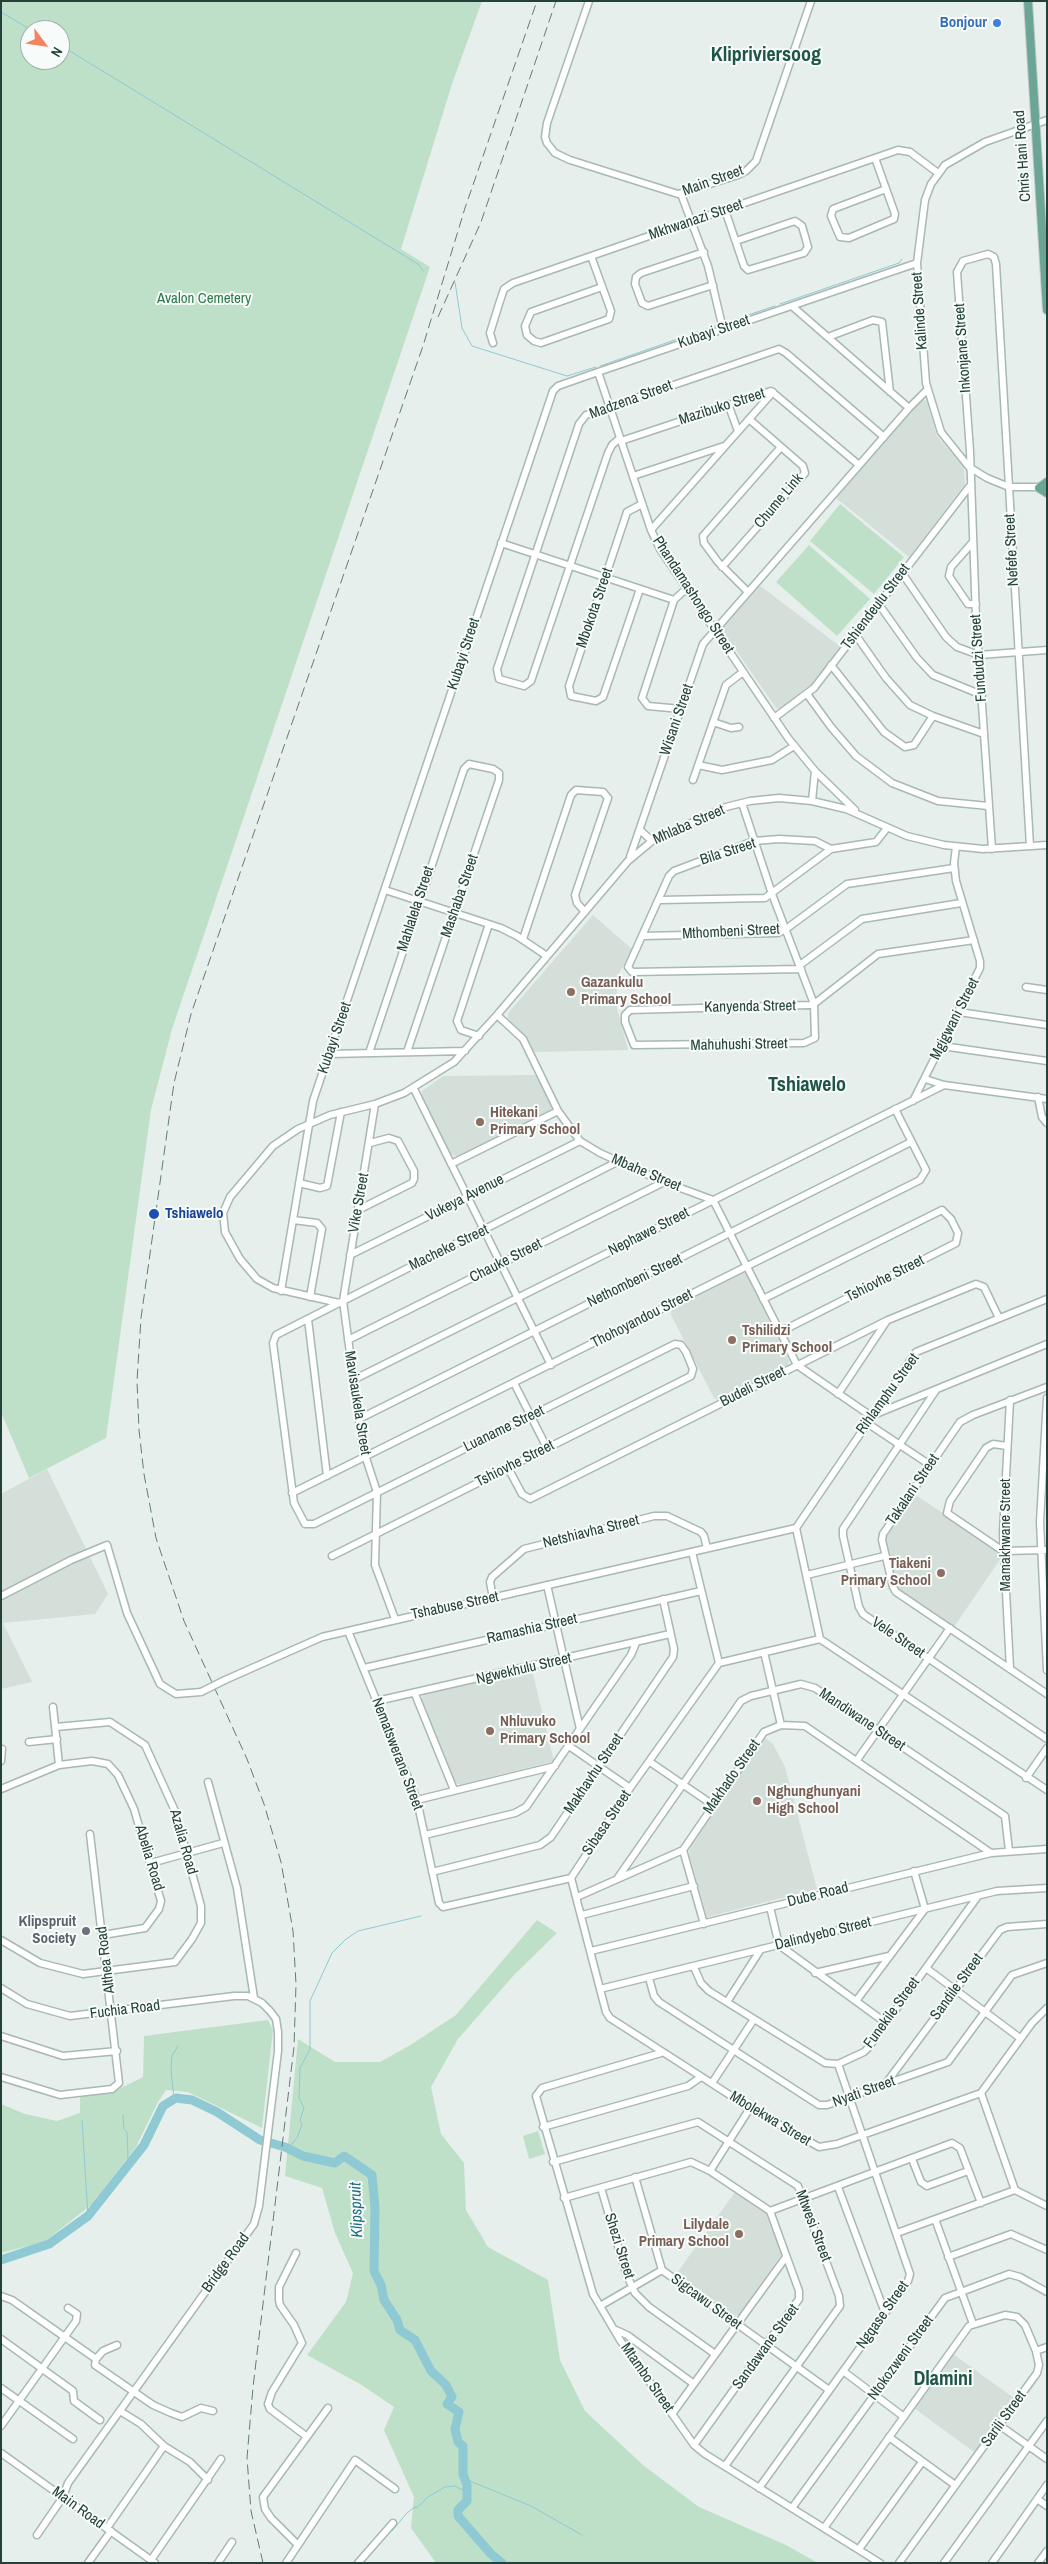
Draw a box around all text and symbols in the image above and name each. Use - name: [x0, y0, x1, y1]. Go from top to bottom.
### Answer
- place label: Bonjour: [940, 14, 987, 32]
- marker: Bonjour: [991, 17, 1003, 29]
- north arrow: [20, 20, 70, 70]
- text: N: [47, 44, 67, 60]
- district label: Klipriviersoog: [711, 44, 821, 68]
- street label: Chris Hani Road: [1011, 110, 1035, 202]
- street label: Main Street: [680, 162, 746, 200]
- street label: Mkhwanazi Street: [647, 195, 745, 245]
- street label: Kalinde Street: [908, 271, 932, 351]
- park label: Avalon Cemetery: [157, 290, 251, 308]
- street label: Inkonjane Street: [951, 303, 975, 393]
- street label: Kubayi Street: [676, 311, 752, 353]
- street label: Madzena Street: [587, 377, 675, 423]
- street label: Mazibuko Street: [677, 385, 767, 429]
- street label: Chume Link: [751, 470, 807, 532]
- street label: Nefefe Street: [1001, 513, 1023, 587]
- street label: Phandamashongo Street: [648, 533, 738, 657]
- street label: Tshiendeulu Street: [838, 560, 914, 654]
- street label: Mbokota Street: [573, 566, 617, 650]
- street label: Fundudzi Street: [967, 614, 991, 702]
- street label: Kubayi Street: [444, 616, 484, 692]
- street label: Wisani Street: [656, 682, 698, 758]
- street label: Mhlaba Street: [650, 801, 728, 849]
- street label: Bila Street: [698, 835, 758, 869]
- street label: Mashaba Street: [437, 852, 483, 940]
- street label: Mahlalela Street: [394, 864, 438, 954]
- street label: Mthombeni Street: [682, 920, 780, 944]
- place label: Gazankulu Primary School: [581, 974, 671, 1009]
- street label: Mgigwani Street: [927, 975, 983, 1063]
- marker: Gazankulu Primary School: [565, 986, 577, 998]
- street label: Kanyenda Street: [704, 997, 796, 1017]
- street label: Kubayi Street: [314, 1000, 356, 1076]
- street label: Mahuhushi Street: [690, 1035, 788, 1055]
- district label: Tshiawelo: [768, 1074, 846, 1098]
- place label: Hitekani Primary School: [490, 1104, 580, 1139]
- marker: Hitekani Primary School: [474, 1116, 486, 1128]
- street label: Mbahe Street: [608, 1150, 684, 1196]
- street label: Vukeya Avenue: [423, 1171, 507, 1225]
- street label: Vike Street: [345, 1172, 373, 1234]
- street label: Nephawe Street: [606, 1204, 692, 1260]
- place label: Tshiawelo: [165, 1205, 224, 1223]
- marker: Tshiawelo: [147, 1207, 161, 1221]
- street label: Macheke Street: [406, 1221, 492, 1275]
- street label: Chauke Street: [467, 1235, 545, 1287]
- street label: Nethombeni Street: [585, 1250, 685, 1312]
- street label: Tshiovhe Street: [843, 1252, 927, 1306]
- street label: Thohoyandou Street: [588, 1286, 696, 1352]
- place label: Tshilidzi Primary School: [742, 1322, 832, 1357]
- marker: Tshilidzi Primary School: [726, 1334, 738, 1346]
- street label: Mavisaukela Street: [340, 1350, 374, 1456]
- street label: Rihlamphu Street: [853, 1350, 923, 1438]
- street label: Budeli Street: [717, 1363, 789, 1411]
- street label: Luaname Street: [461, 1402, 547, 1456]
- street label: Tshiovhe Street: [473, 1437, 557, 1491]
- street label: Takalani Street: [883, 1451, 943, 1529]
- street label: Mamakhwane Street: [997, 1479, 1015, 1591]
- street label: Netshiavha Street: [541, 1511, 641, 1553]
- place label: Tiakeni Primary School: [841, 1555, 931, 1590]
- marker: Tiakeni Primary School: [935, 1567, 947, 1579]
- street label: Tshabuse Street: [410, 1588, 500, 1624]
- street label: Ramashia Street: [485, 1610, 579, 1648]
- street label: Vele Street: [868, 1614, 928, 1662]
- street label: Ngwekhulu Street: [475, 1649, 573, 1689]
- street label: Mandiwane Street: [816, 1685, 908, 1755]
- street label: Nematswerane Street: [367, 1695, 427, 1813]
- place label: Nhluvuko Primary School: [500, 1713, 590, 1748]
- marker: Nhluvuko Primary School: [484, 1725, 496, 1737]
- street label: Makhavhu Street: [561, 1730, 627, 1818]
- street label: Makhado Street: [700, 1736, 764, 1818]
- place label: Nghunghunyani High School: [767, 1783, 861, 1818]
- street label: Sibasa Street: [579, 1787, 635, 1859]
- marker: Nghunghunyani High School: [751, 1795, 763, 1807]
- street label: Azalia Road: [165, 1807, 201, 1877]
- street label: Abelia Road: [130, 1823, 168, 1893]
- street label: Dube Road: [786, 1879, 850, 1911]
- place label: Klipspruit Society: [19, 1913, 76, 1948]
- street label: Dalindyebo Street: [773, 1913, 873, 1955]
- marker: Klipspruit Society: [80, 1925, 92, 1937]
- street label: Althea Road: [93, 1925, 119, 1995]
- street label: Sandile Street: [927, 1950, 987, 2024]
- street label: Funekile Street: [860, 1974, 924, 2052]
- street label: Fuchia Road: [89, 1997, 161, 2023]
- street label: Nyati Street: [830, 2072, 898, 2112]
- street label: Mbolekwa Street: [726, 2088, 814, 2150]
- water label: Klipspruit: [346, 2182, 368, 2238]
- street label: Mtwesi Street: [791, 2188, 835, 2264]
- street label: Shezi Street: [600, 2211, 638, 2281]
- place label: Lilydale Primary School: [639, 2216, 729, 2251]
- marker: Lilydale Primary School: [733, 2228, 745, 2240]
- street label: Bridge Road: [198, 2230, 254, 2296]
- street label: Sigcawu Street: [667, 2270, 745, 2334]
- street label: Ngqase Street: [853, 2278, 913, 2352]
- street label: Sandawane Street: [729, 2301, 803, 2393]
- street label: Ntokozweni Street: [864, 2312, 938, 2404]
- street label: Mtambo Street: [616, 2340, 678, 2416]
- district label: Dlamini: [913, 2368, 973, 2392]
- street label: Sarili Street: [978, 2387, 1030, 2451]
- street label: Main Road: [48, 2483, 108, 2533]

